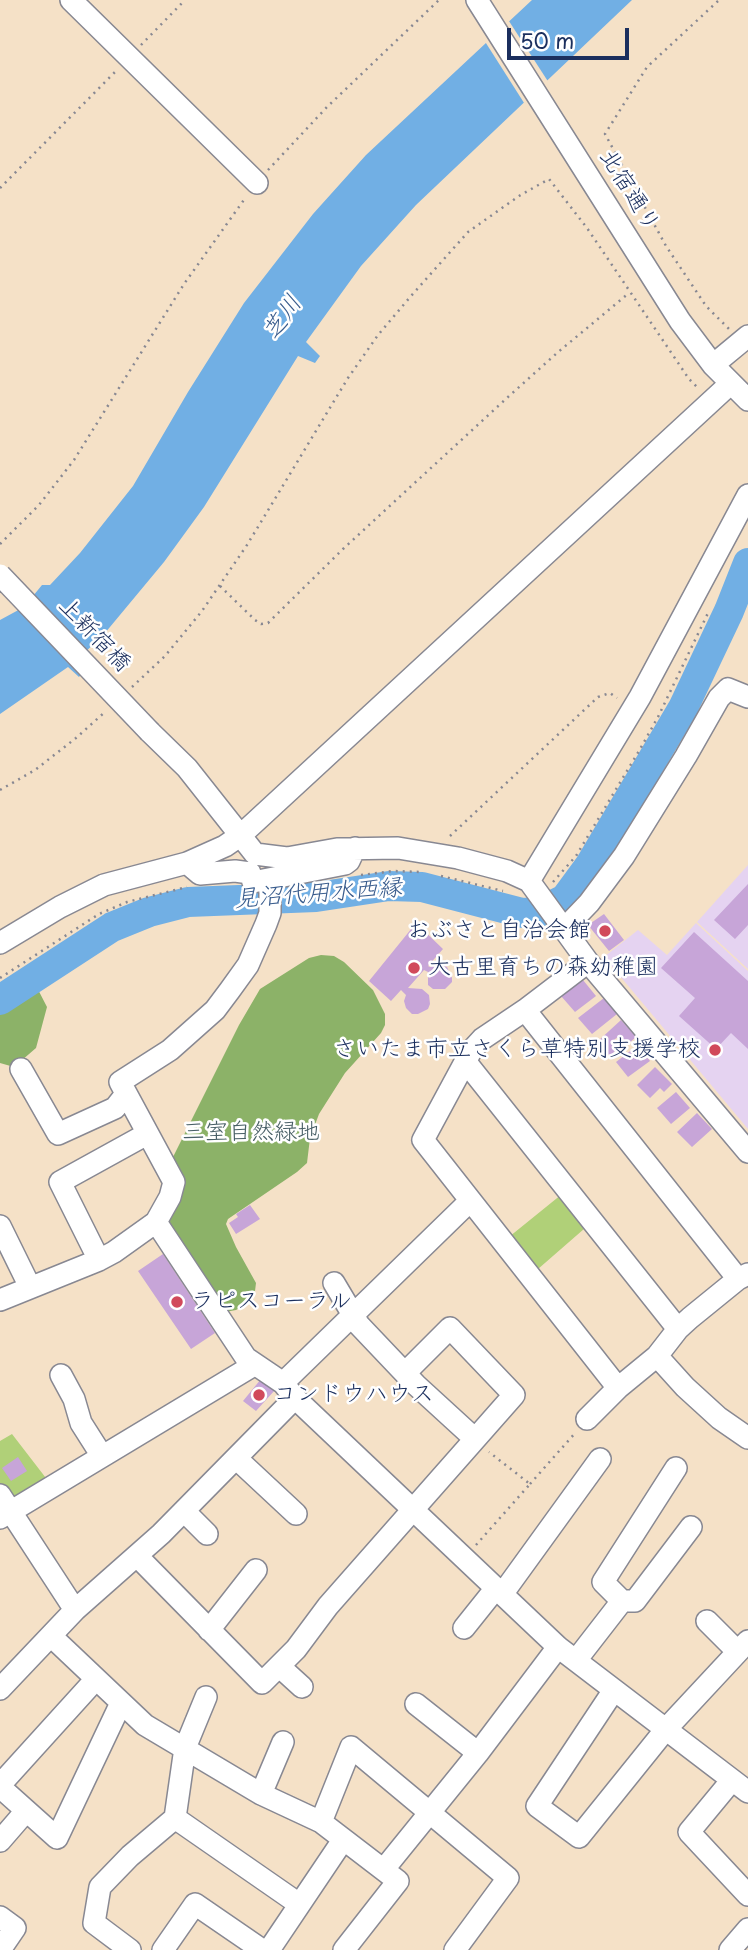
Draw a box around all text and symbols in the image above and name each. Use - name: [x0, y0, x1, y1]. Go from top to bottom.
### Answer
- scale bar: [510, 14, 632, 58]
- text: 50 m: [520, 24, 574, 56]
- street label: 北宿通り: [593, 145, 665, 237]
- water label: 芝川: [257, 290, 309, 346]
- street label: 上新宿橋: [52, 592, 136, 678]
- water label: 見沼代用水西縁: [233, 874, 403, 914]
- place label: おぶさと自治会館: [407, 917, 591, 945]
- marker: おぶさと自治会館: [597, 923, 613, 939]
- place label: 大古里育ちの森幼稚園: [428, 954, 658, 982]
- marker: 大古里育ちの森幼稚園: [406, 960, 422, 976]
- place label: さいたま市立さくら草特別支援学校: [333, 1036, 701, 1064]
- marker: さいたま市立さくら草特別支援学校: [707, 1042, 723, 1058]
- park label: 三室自然緑地: [182, 1119, 320, 1147]
- place label: ラピスコーラル: [191, 1288, 352, 1316]
- marker: ラピスコーラル: [169, 1294, 185, 1310]
- place label: コンドウハウス: [273, 1381, 434, 1409]
- marker: コンドウハウス: [251, 1387, 267, 1403]

